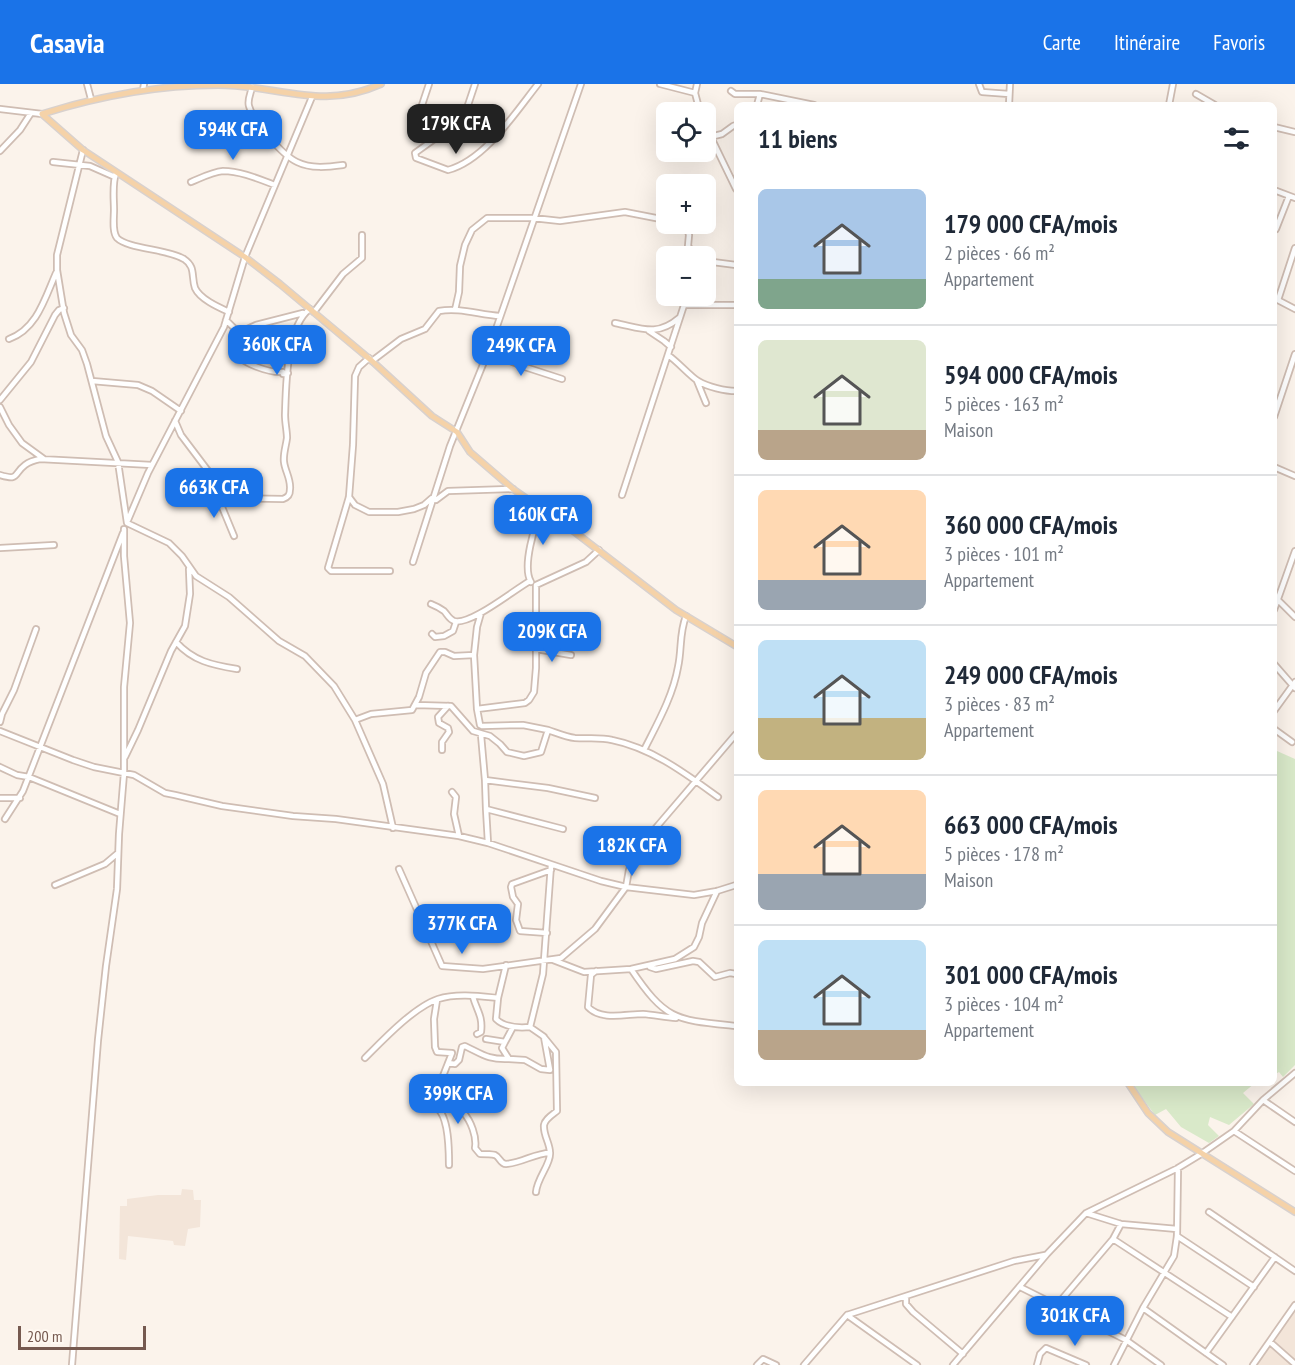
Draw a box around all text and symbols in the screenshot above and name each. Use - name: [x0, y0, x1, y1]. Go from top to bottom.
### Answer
- text: Casavia: [30, 24, 105, 61]
- text: Carte: [1043, 29, 1081, 56]
- text: Itinéraire: [1114, 29, 1180, 56]
- text: Favoris: [1213, 29, 1265, 56]
- map controls: [656, 102, 716, 306]
- button: locate: [656, 102, 716, 162]
- pin: 179K CFA: [394, 104, 518, 155]
- pin: 594K CFA: [171, 110, 295, 161]
- text: 179K CFA: [421, 110, 491, 136]
- text: 594K CFA: [198, 116, 268, 142]
- text: 11 biens: [758, 122, 837, 155]
- icon: filters: [1220, 122, 1253, 155]
- button: +: [656, 174, 716, 234]
- text: 179 000 CFA/mois: [944, 207, 1118, 240]
- icon: home: [806, 213, 878, 285]
- text: 2 pièces · 66 m²: [944, 240, 1055, 266]
- button: −: [656, 246, 716, 306]
- text: Appartement: [944, 266, 1034, 292]
- pin: 360K CFA: [215, 325, 339, 376]
- pin: 249K CFA: [459, 326, 583, 377]
- text: 360K CFA: [242, 331, 312, 357]
- text: 249K CFA: [486, 332, 556, 358]
- text: 594 000 CFA/mois: [944, 358, 1118, 391]
- icon: home: [806, 364, 878, 436]
- text: 5 pièces · 163 m²: [944, 391, 1064, 417]
- text: Maison: [944, 417, 993, 443]
- pin: 663K CFA: [152, 468, 276, 519]
- text: 663K CFA: [179, 474, 249, 500]
- pin: 160K CFA: [481, 495, 605, 546]
- text: 160K CFA: [508, 501, 578, 527]
- text: 360 000 CFA/mois: [944, 508, 1118, 541]
- icon: home: [806, 514, 878, 586]
- text: 3 pièces · 101 m²: [944, 541, 1064, 567]
- text: Appartement: [944, 567, 1034, 593]
- pin: 209K CFA: [490, 612, 614, 663]
- text: 209K CFA: [517, 618, 587, 644]
- text: 249 000 CFA/mois: [944, 658, 1118, 691]
- icon: home: [806, 664, 878, 736]
- text: 3 pièces · 83 m²: [944, 691, 1055, 717]
- text: Appartement: [944, 717, 1034, 743]
- text: 663 000 CFA/mois: [944, 808, 1118, 841]
- icon: home: [806, 814, 878, 886]
- pin: 182K CFA: [570, 826, 694, 877]
- text: 182K CFA: [597, 832, 667, 858]
- text: 5 pièces · 178 m²: [944, 841, 1064, 867]
- text: Maison: [944, 867, 993, 893]
- pin: 377K CFA: [400, 904, 524, 955]
- text: 377K CFA: [427, 910, 497, 936]
- text: 301 000 CFA/mois: [944, 958, 1118, 991]
- icon: home: [806, 964, 878, 1036]
- text: 3 pièces · 104 m²: [944, 991, 1064, 1017]
- text: Appartement: [944, 1017, 1034, 1043]
- pin: 399K CFA: [396, 1074, 520, 1125]
- text: 399K CFA: [423, 1080, 493, 1106]
- pin: 301K CFA: [1013, 1296, 1137, 1347]
- text: 301K CFA: [1040, 1302, 1110, 1328]
- scale bar: [18, 1323, 146, 1350]
- text: 200 m: [27, 1326, 62, 1346]

